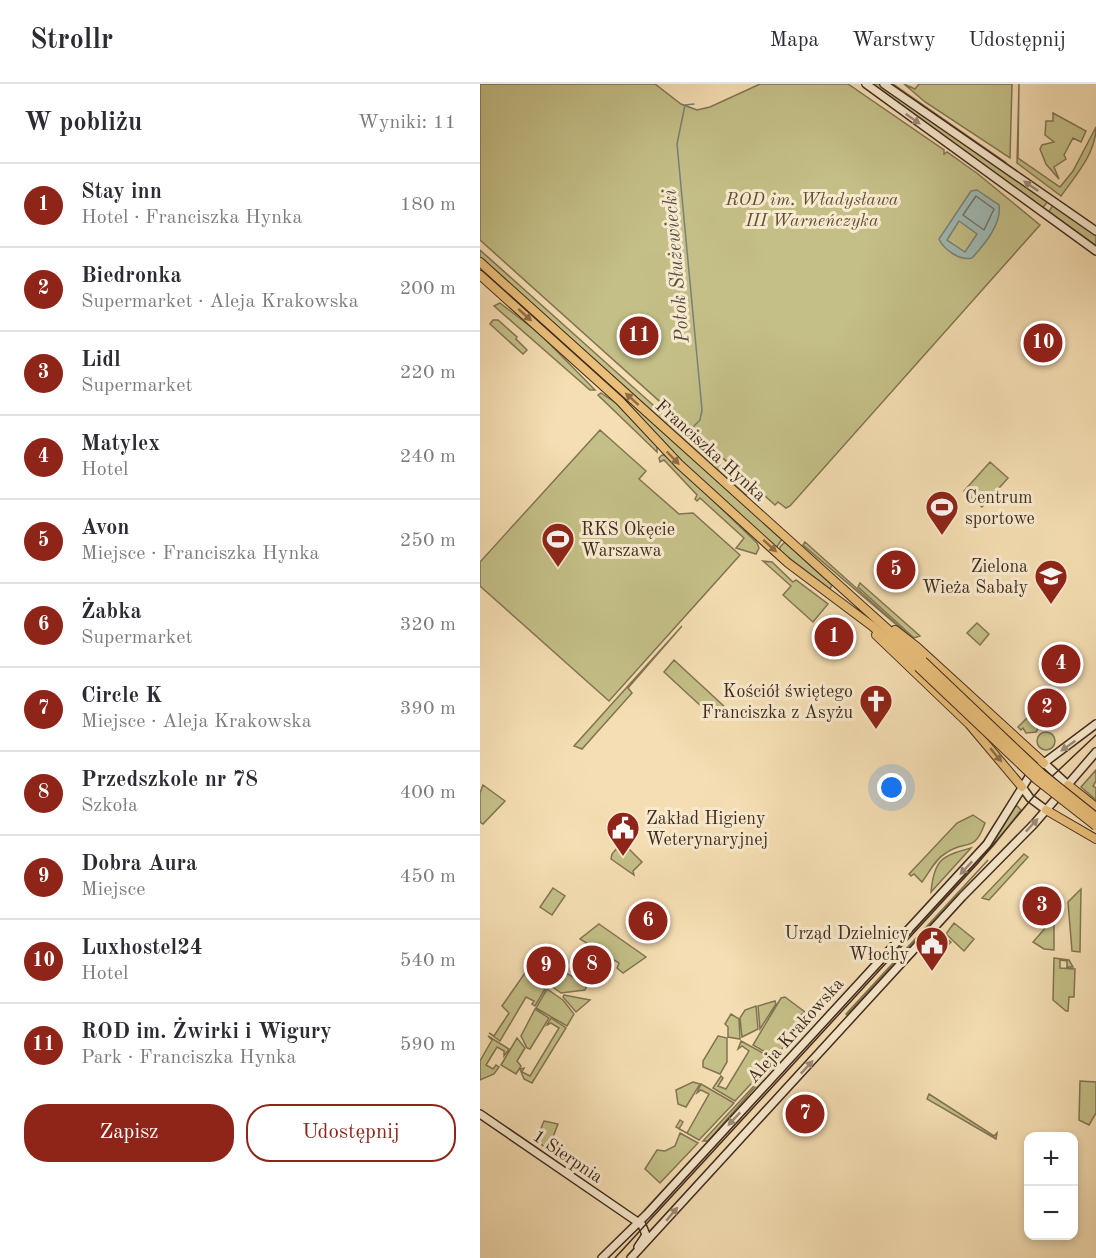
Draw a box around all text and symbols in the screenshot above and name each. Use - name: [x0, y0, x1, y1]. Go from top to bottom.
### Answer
- text: Strollr: [30, 27, 113, 55]
- text: Mapa: [770, 30, 819, 51]
- text: Warstwy: [852, 30, 936, 51]
- text: Udostępnij: [969, 30, 1066, 51]
- text: W pobliżu: [24, 110, 142, 136]
- text: Wyniki: 11: [358, 113, 456, 133]
- one-way arrow: [904, 113, 920, 125]
- one-way arrow: [1024, 180, 1040, 192]
- text: Stay inn: [81, 181, 162, 203]
- water label: Potok Służewiecki: [660, 188, 694, 344]
- park label: ROD im. Władysława III Warneńczyka: [725, 191, 899, 230]
- text: 1: [38, 195, 49, 215]
- text: 180 m: [400, 195, 456, 215]
- text: Hotel · Franciszka Hynka: [81, 208, 302, 228]
- text: Biedronka: [81, 265, 182, 287]
- text: 2: [38, 279, 49, 299]
- text: 200 m: [400, 279, 456, 299]
- text: Supermarket · Aleja Krakowska: [81, 292, 359, 312]
- one-way arrow: [517, 308, 532, 322]
- pin: 11: [620, 314, 658, 358]
- pin: 10: [1024, 320, 1062, 366]
- text: Lidl: [81, 349, 121, 371]
- text: 3: [38, 363, 49, 383]
- text: 220 m: [400, 363, 456, 383]
- text: Supermarket: [81, 376, 192, 396]
- one-way arrow: [625, 393, 640, 406]
- street label: Franciszka Hynka: [652, 397, 769, 505]
- text: Matylex: [81, 433, 160, 455]
- text: 4: [38, 447, 49, 467]
- text: 240 m: [400, 447, 456, 467]
- one-way arrow: [665, 450, 679, 464]
- text: Hotel: [81, 460, 128, 480]
- sports icon: Centrum sportowe: [924, 489, 960, 536]
- place label: Centrum sportowe: [965, 489, 1035, 528]
- text: Avon: [81, 517, 130, 539]
- sports icon: RKS Okęcie Warszawa: [540, 521, 576, 568]
- place label: RKS Okęcie Warszawa: [581, 521, 675, 560]
- text: 5: [38, 531, 49, 551]
- text: 250 m: [400, 531, 456, 551]
- one-way arrow: [762, 539, 777, 553]
- text: Miejsce · Franciszka Hynka: [81, 544, 319, 564]
- pin: 5: [876, 548, 916, 592]
- place label: Zielona Wieża Sabały: [922, 558, 1028, 597]
- school or university icon: Zielona Wieża Sabały: [1033, 558, 1069, 605]
- text: Żabka: [81, 601, 142, 623]
- pin: 1: [814, 614, 854, 660]
- text: 6: [38, 615, 49, 635]
- text: 320 m: [400, 615, 456, 635]
- text: Supermarket: [81, 628, 192, 648]
- pin: 4: [1042, 642, 1080, 686]
- place label: Kościół świętego Franciszka z Asyżu: [702, 683, 853, 722]
- church icon: Kościół świętego Franciszka z Asyżu: [858, 683, 894, 730]
- text: Circle K: [81, 685, 162, 707]
- pin: 2: [1028, 686, 1066, 730]
- text: 7: [38, 699, 49, 719]
- text: 390 m: [400, 699, 456, 719]
- text: Miejsce · Aleja Krakowska: [81, 712, 312, 732]
- one-way arrow: [1060, 740, 1076, 752]
- one-way arrow: [989, 747, 1002, 762]
- text: Przedszkole nr 78: [81, 769, 258, 791]
- your location: [877, 773, 906, 802]
- text: 8: [38, 783, 49, 803]
- text: 400 m: [400, 783, 456, 803]
- text: Szkoła: [81, 796, 138, 816]
- public building icon: Zakład Higieny Weterynaryjnej: [605, 810, 641, 857]
- place label: Zakład Higieny Weterynaryjnej: [646, 810, 768, 849]
- one-way arrow: [1025, 818, 1039, 833]
- text: Dobra Aura: [81, 853, 197, 875]
- one-way arrow: [959, 861, 973, 875]
- text: 9: [38, 867, 49, 887]
- text: 450 m: [400, 867, 456, 887]
- text: Miejsce: [81, 880, 145, 900]
- pin: 3: [1022, 884, 1062, 928]
- pin: 6: [628, 898, 668, 944]
- place label: Urząd Dzielnicy Włochy: [784, 925, 909, 964]
- public building icon: Urząd Dzielnicy Włochy: [914, 925, 950, 972]
- text: Luxhostel24: [81, 937, 203, 959]
- pin: 8: [572, 942, 612, 988]
- pin: 9: [526, 944, 566, 988]
- text: 10: [32, 951, 55, 971]
- text: 540 m: [400, 951, 456, 971]
- text: Hotel: [81, 964, 128, 984]
- street label: Aleja Krakowska: [744, 975, 847, 1087]
- text: ROD im. Żwirki i Wigury: [81, 1021, 332, 1043]
- text: 11: [32, 1035, 55, 1055]
- text: 590 m: [400, 1035, 456, 1055]
- text: Park · Franciszka Hynka: [81, 1048, 296, 1068]
- one-way arrow: [800, 1060, 814, 1075]
- pin: 7: [786, 1092, 824, 1136]
- button: Zapisz: [24, 1104, 234, 1162]
- button: Udostępnij: [246, 1104, 456, 1162]
- one-way arrow: [727, 1112, 741, 1127]
- street label: 1 Sierpnia: [529, 1127, 606, 1187]
- map controls: [1024, 1132, 1078, 1240]
- button: +: [1024, 1132, 1078, 1186]
- button: −: [1024, 1186, 1078, 1240]
- one-way arrow: [665, 1207, 678, 1222]

